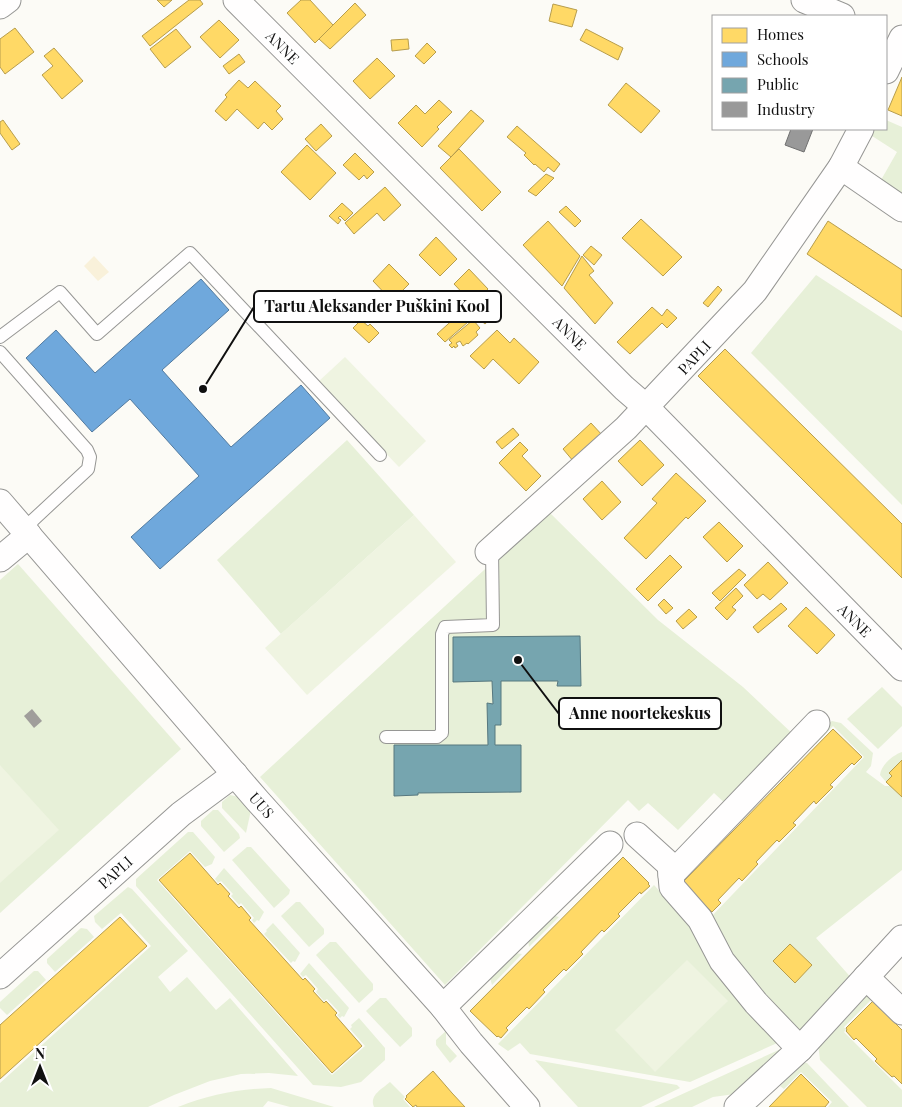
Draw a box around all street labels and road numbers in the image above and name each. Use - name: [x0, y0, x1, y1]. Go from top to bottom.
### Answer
- street label: ANNE: [261, 25, 304, 68]
- street label: ANNE: [548, 311, 591, 354]
- street label: PAPLI: [673, 336, 715, 378]
- street label: ANNE: [833, 598, 876, 641]
- street label: UUS: [245, 788, 279, 822]
- street label: PAPLI: [93, 851, 137, 893]

